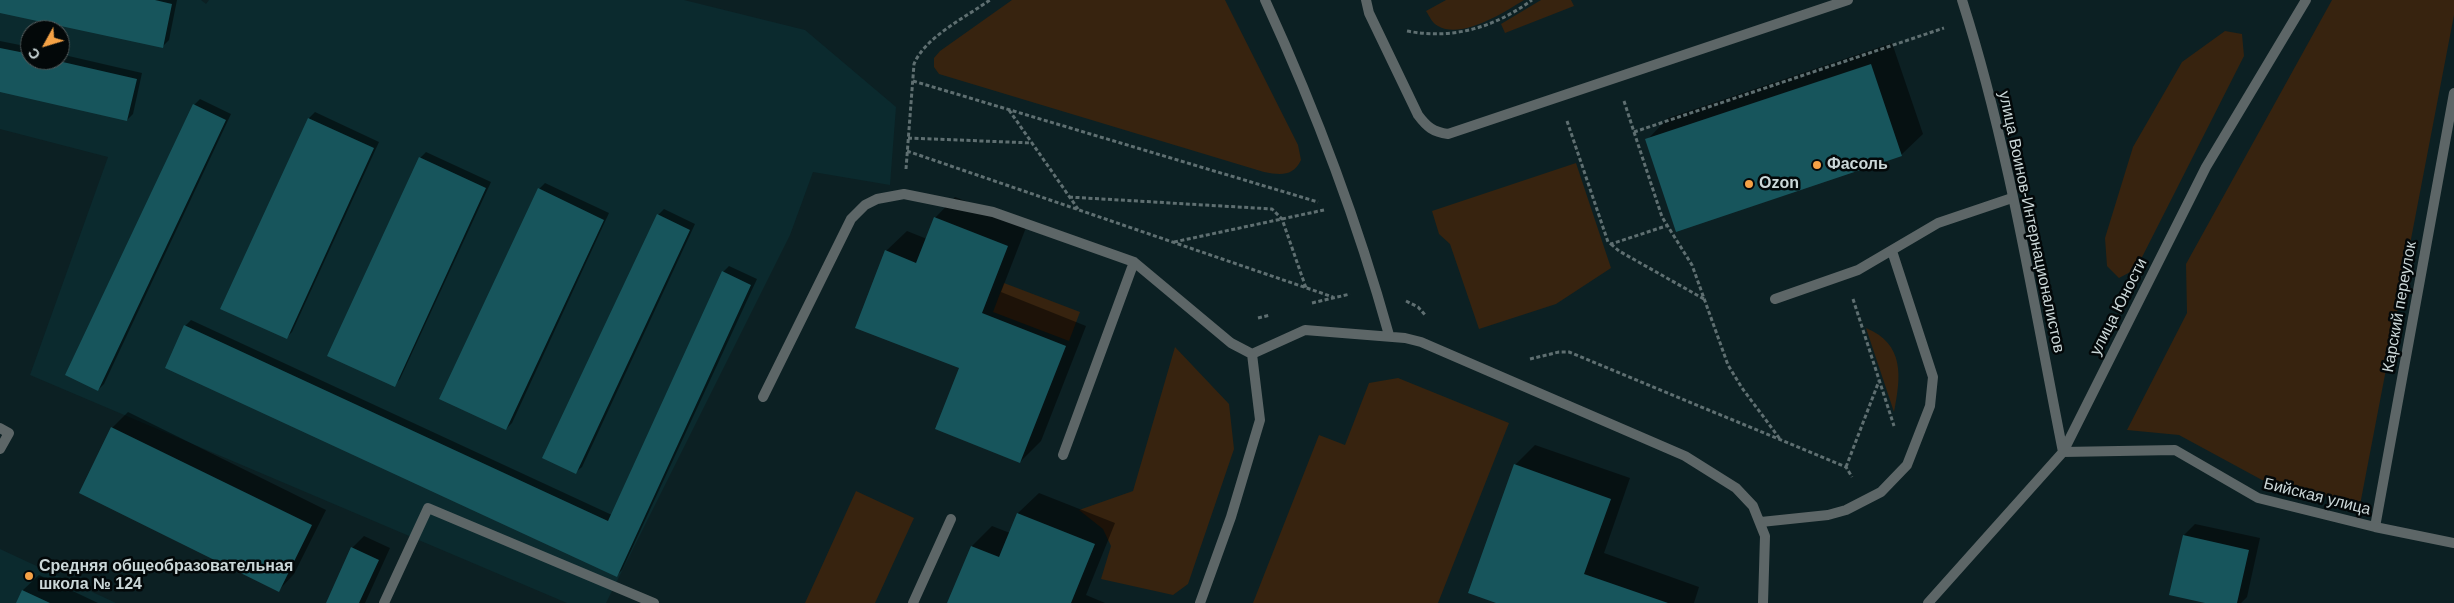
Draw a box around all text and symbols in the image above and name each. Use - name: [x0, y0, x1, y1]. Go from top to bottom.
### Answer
- north arrow: [20, 20, 70, 70]
- text: С: [25, 45, 44, 63]
- street label: улица Воинов-Интернационалистов: [1994, 89, 2068, 355]
- place label: Фасоль: [1827, 155, 1888, 175]
- marker: Фасоль: [1811, 159, 1823, 171]
- place label: Ozon: [1759, 174, 1799, 194]
- marker: Ozon: [1743, 178, 1755, 190]
- street label: Карский переулок: [2379, 240, 2421, 374]
- street label: улица Юности: [2086, 255, 2152, 359]
- street label: Бийская улица: [2261, 474, 2373, 520]
- place label: Средняя общеобразовательная школа № 124: [39, 557, 293, 595]
- marker: Средняя общеобразовательная школа № 124: [23, 570, 35, 582]

